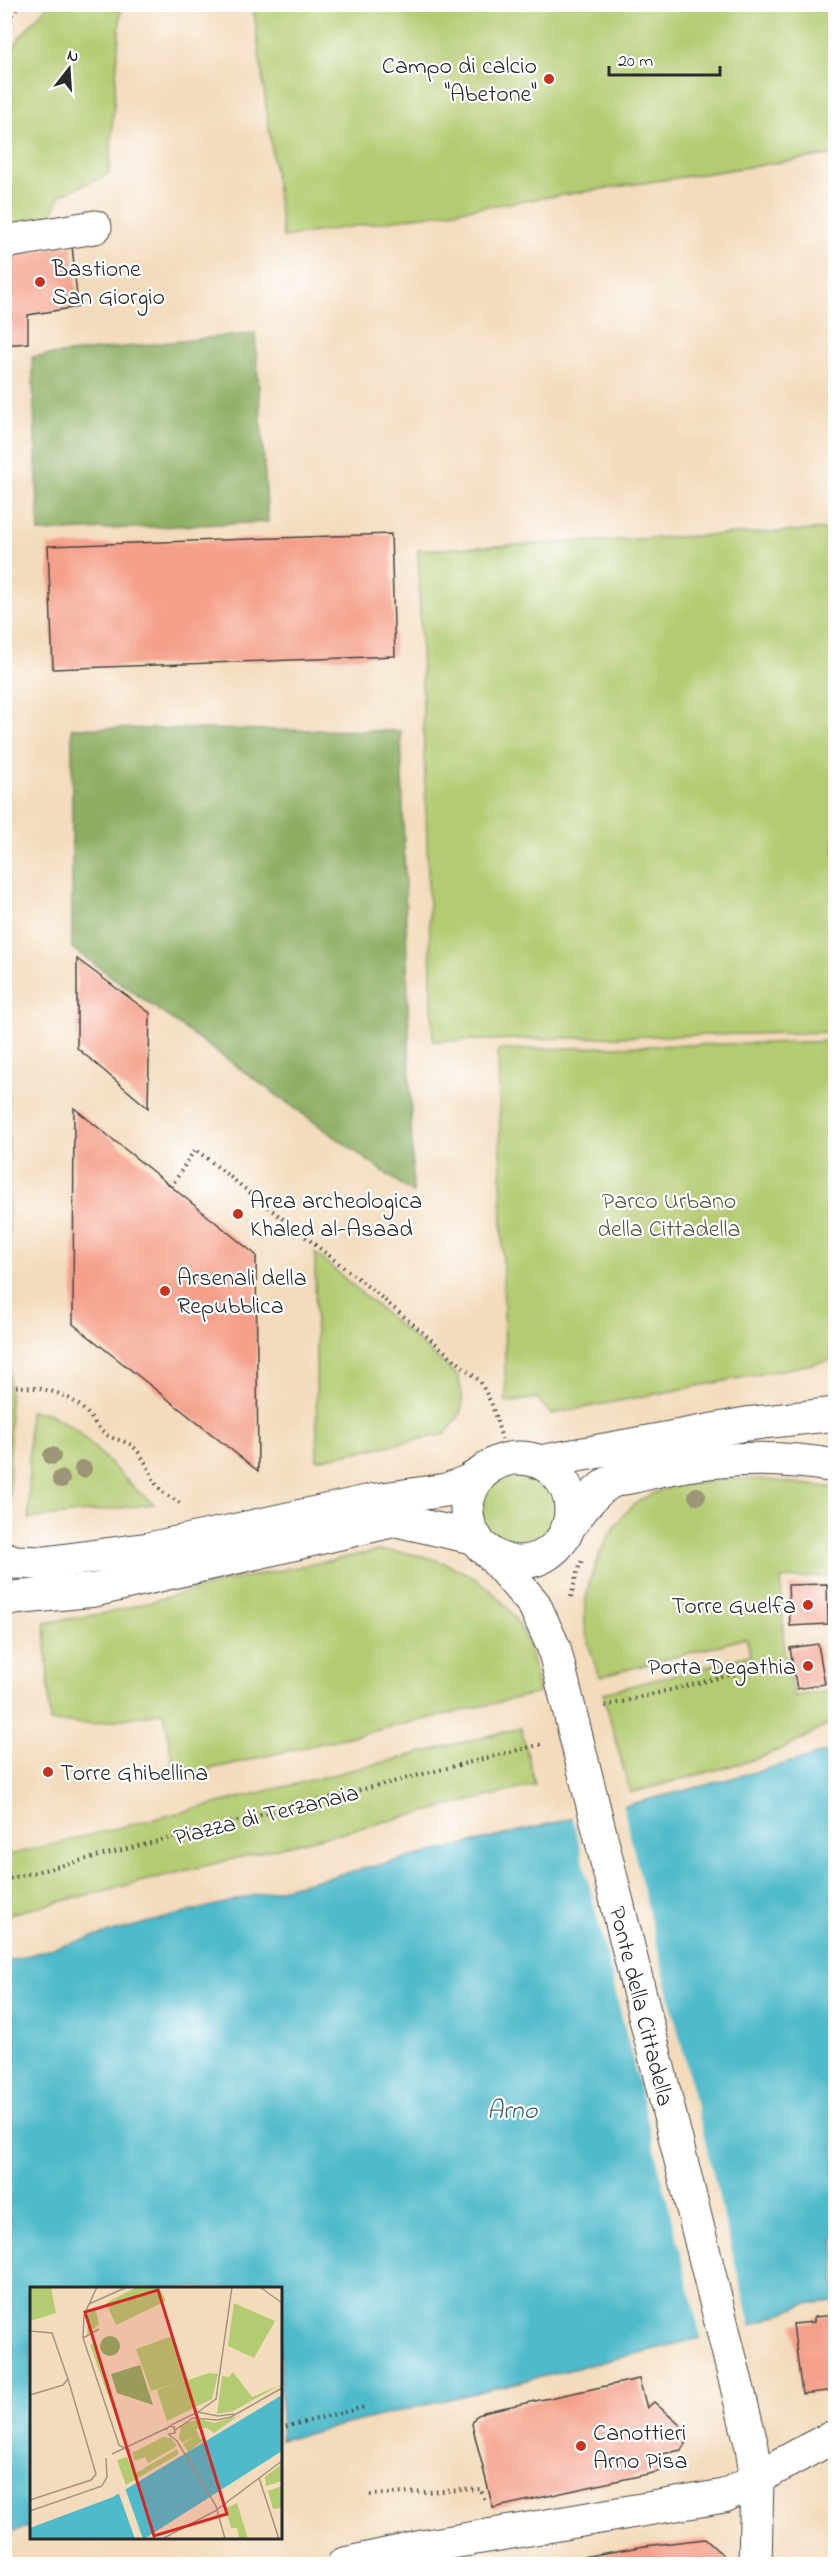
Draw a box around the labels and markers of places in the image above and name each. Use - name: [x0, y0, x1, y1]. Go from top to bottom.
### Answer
- place label: Campo di calcio "Abetone": [382, 50, 537, 113]
- marker: Campo di calcio "Abetone": [542, 72, 556, 86]
- place label: Bastione San Giorgio: [51, 253, 165, 316]
- marker: Bastione San Giorgio: [33, 275, 47, 289]
- place label: Area archeologica Khaled al-Asaad: [250, 1185, 422, 1248]
- marker: Area archeologica Khaled al-Asaad: [231, 1207, 245, 1221]
- place label: Arsenali della Repubblica: [177, 1262, 307, 1325]
- marker: Arsenali della Repubblica: [158, 1284, 172, 1298]
- place label: Torre Guelfa: [672, 1590, 796, 1625]
- marker: Torre Guelfa: [801, 1598, 815, 1612]
- place label: Porta Degathia: [648, 1651, 796, 1686]
- marker: Porta Degathia: [801, 1659, 815, 1673]
- place label: Torre Ghibellina: [60, 1757, 208, 1792]
- marker: Torre Ghibellina: [41, 1765, 55, 1779]
- place label: Canottieri Arno Pisa: [593, 2417, 688, 2480]
- marker: Canottieri Arno Pisa: [574, 2439, 588, 2453]

